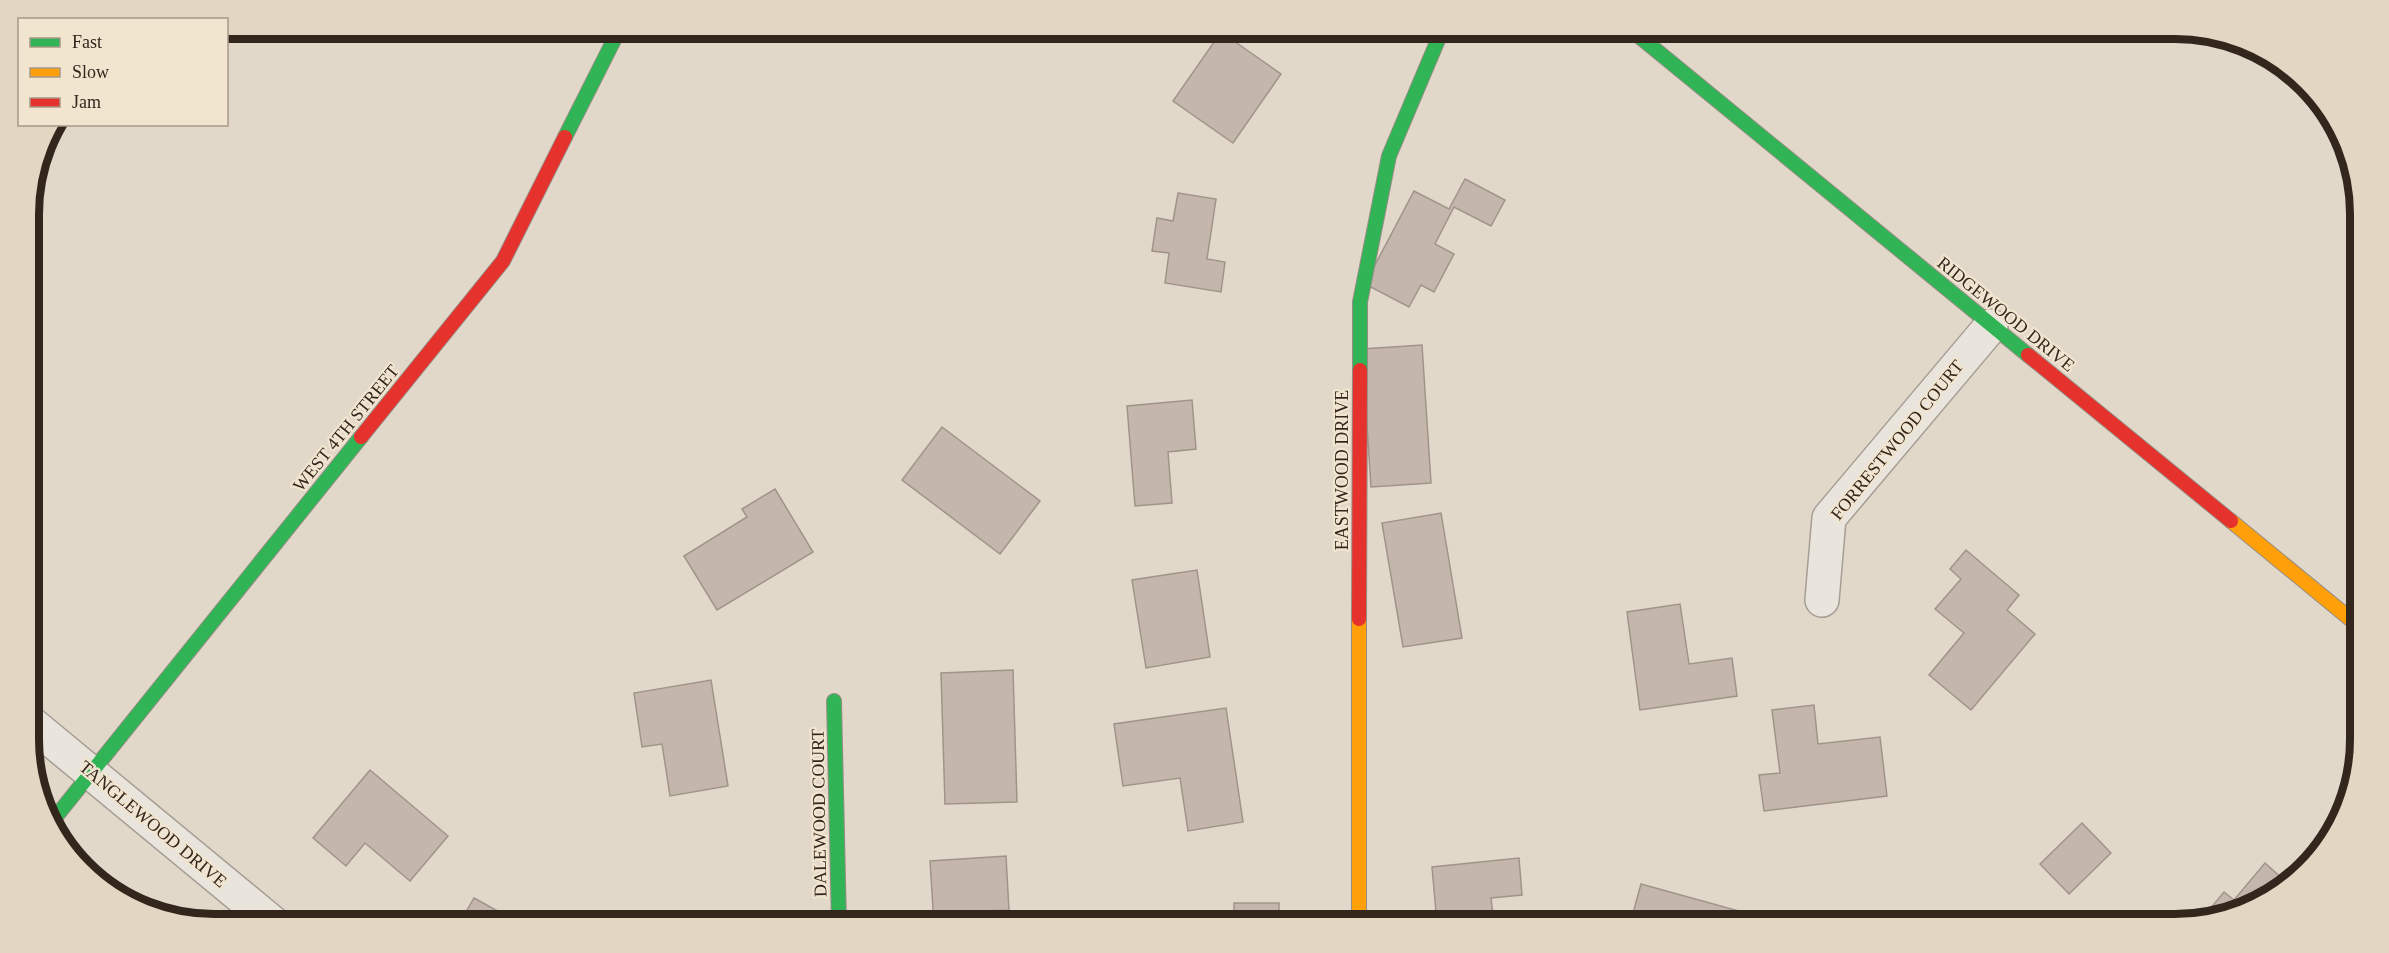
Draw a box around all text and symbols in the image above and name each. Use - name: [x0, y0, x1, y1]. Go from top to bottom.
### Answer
- legend: [18, 18, 228, 126]
- text: Fast: [72, 32, 102, 52]
- text: Slow: [72, 62, 109, 82]
- text: Jam: [72, 92, 101, 112]
- street label: RIDGEWOOD DRIVE: [1933, 253, 2079, 375]
- street label: FORRESTWOOD COURT: [1826, 356, 1968, 524]
- street label: WEST 4TH STREET: [289, 361, 403, 495]
- street label: EASTWOOD DRIVE: [1332, 390, 1352, 550]
- street label: DALEWOOD COURT: [808, 729, 830, 897]
- street label: TANGLEWOOD DRIVE: [75, 757, 231, 891]

